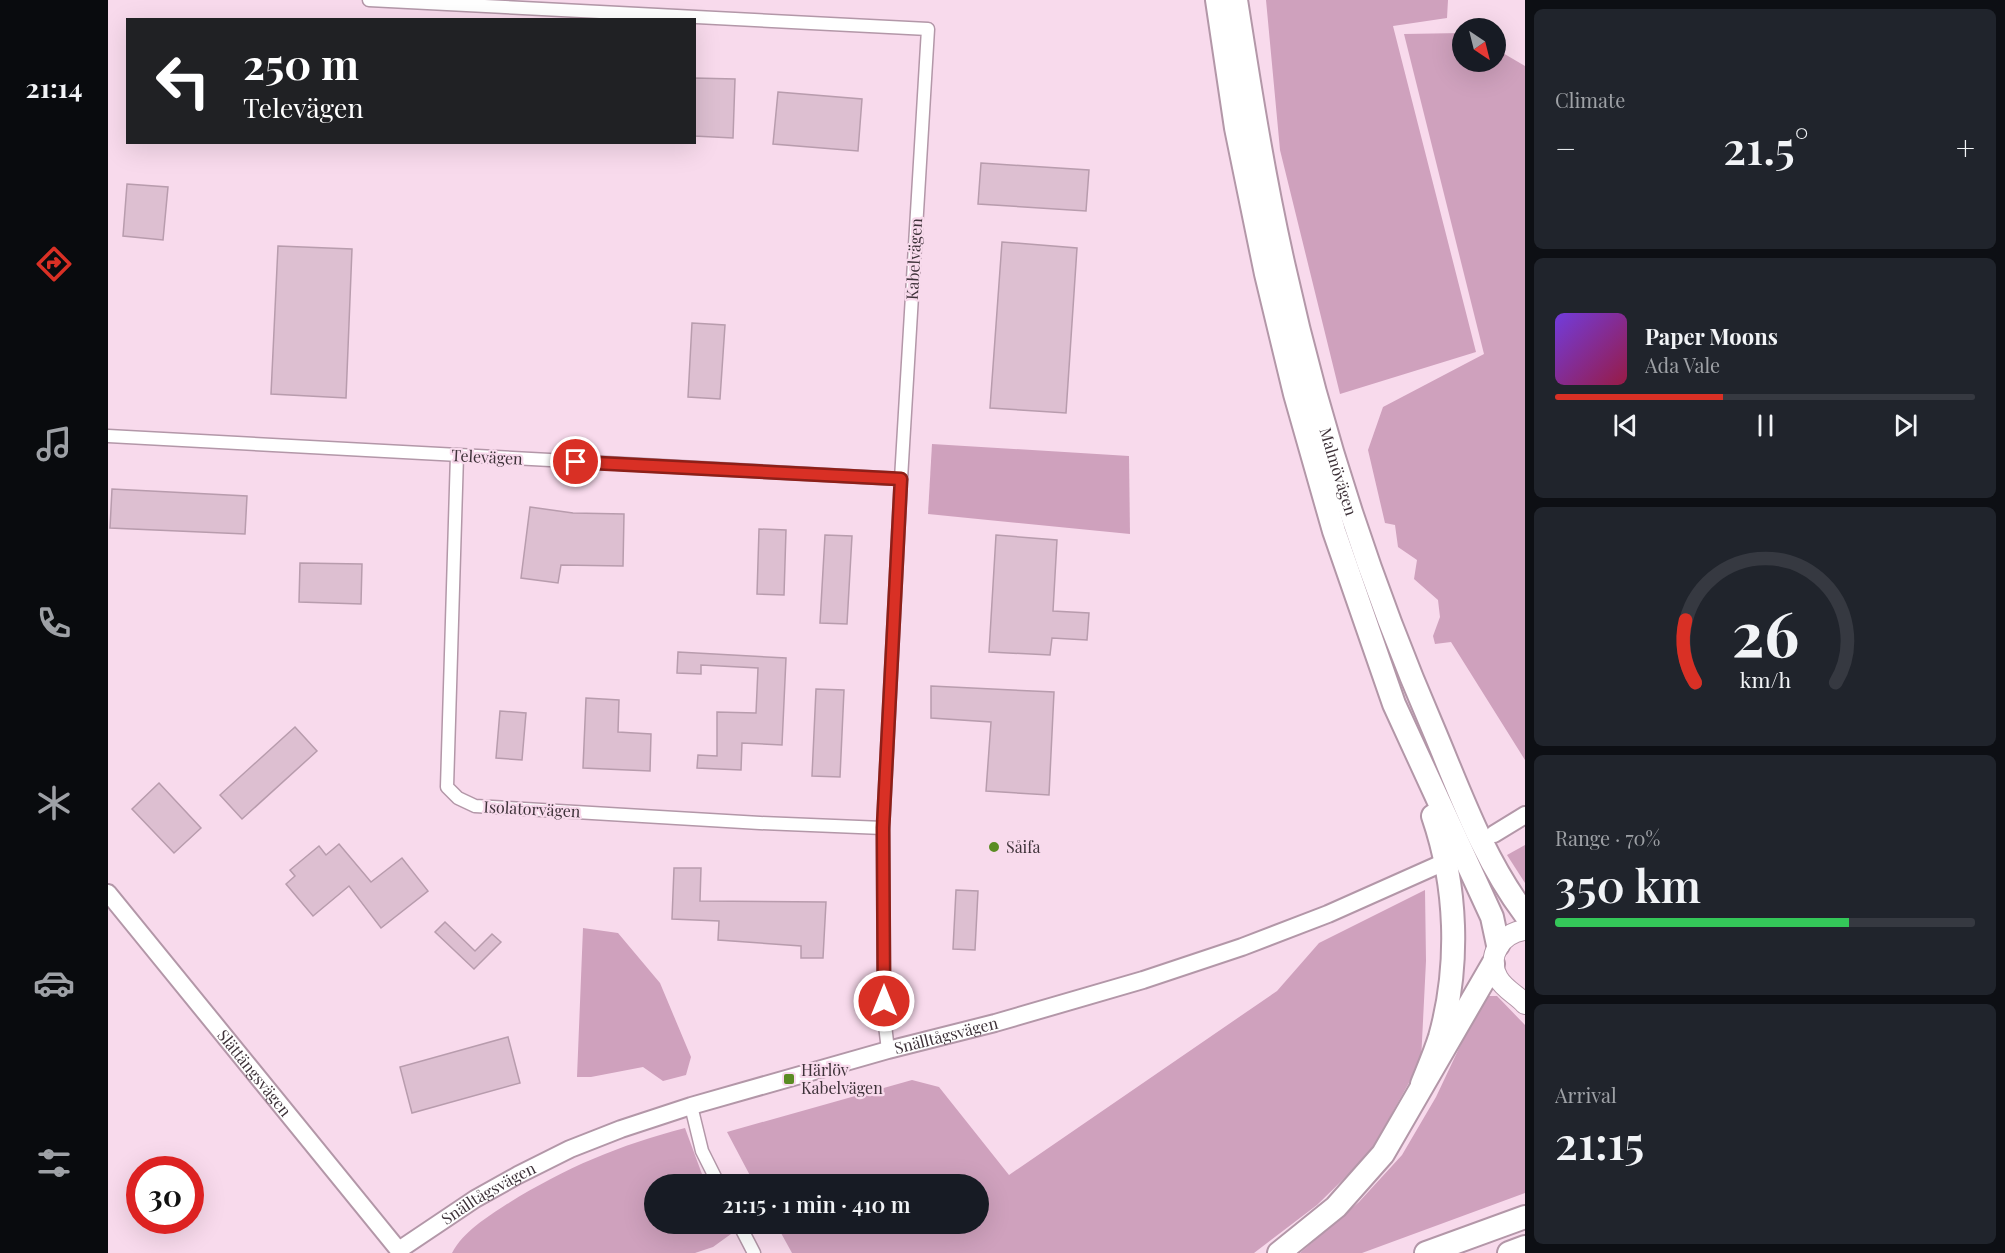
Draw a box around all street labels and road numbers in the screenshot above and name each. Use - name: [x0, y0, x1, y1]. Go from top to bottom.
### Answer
- street label: Kabelvägen: [901, 217, 926, 300]
- street label: Malmövägen: [1315, 425, 1363, 518]
- street label: Televägen: [451, 444, 524, 469]
- street label: Isolatorvägen: [483, 795, 581, 822]
- street label: Snälltågsvägen: [892, 1012, 1000, 1058]
- street label: Slättängsvägen: [213, 1025, 297, 1121]
- street label: Snälltågsvägen: [437, 1157, 539, 1229]

